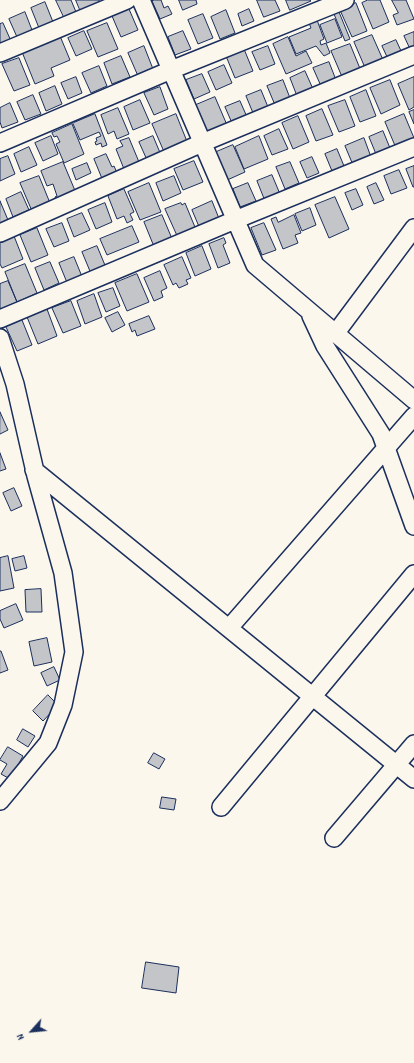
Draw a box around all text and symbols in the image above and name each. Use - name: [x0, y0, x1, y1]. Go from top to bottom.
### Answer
- north arrow: [12, 1011, 52, 1051]
- text: N: [13, 1030, 30, 1043]

